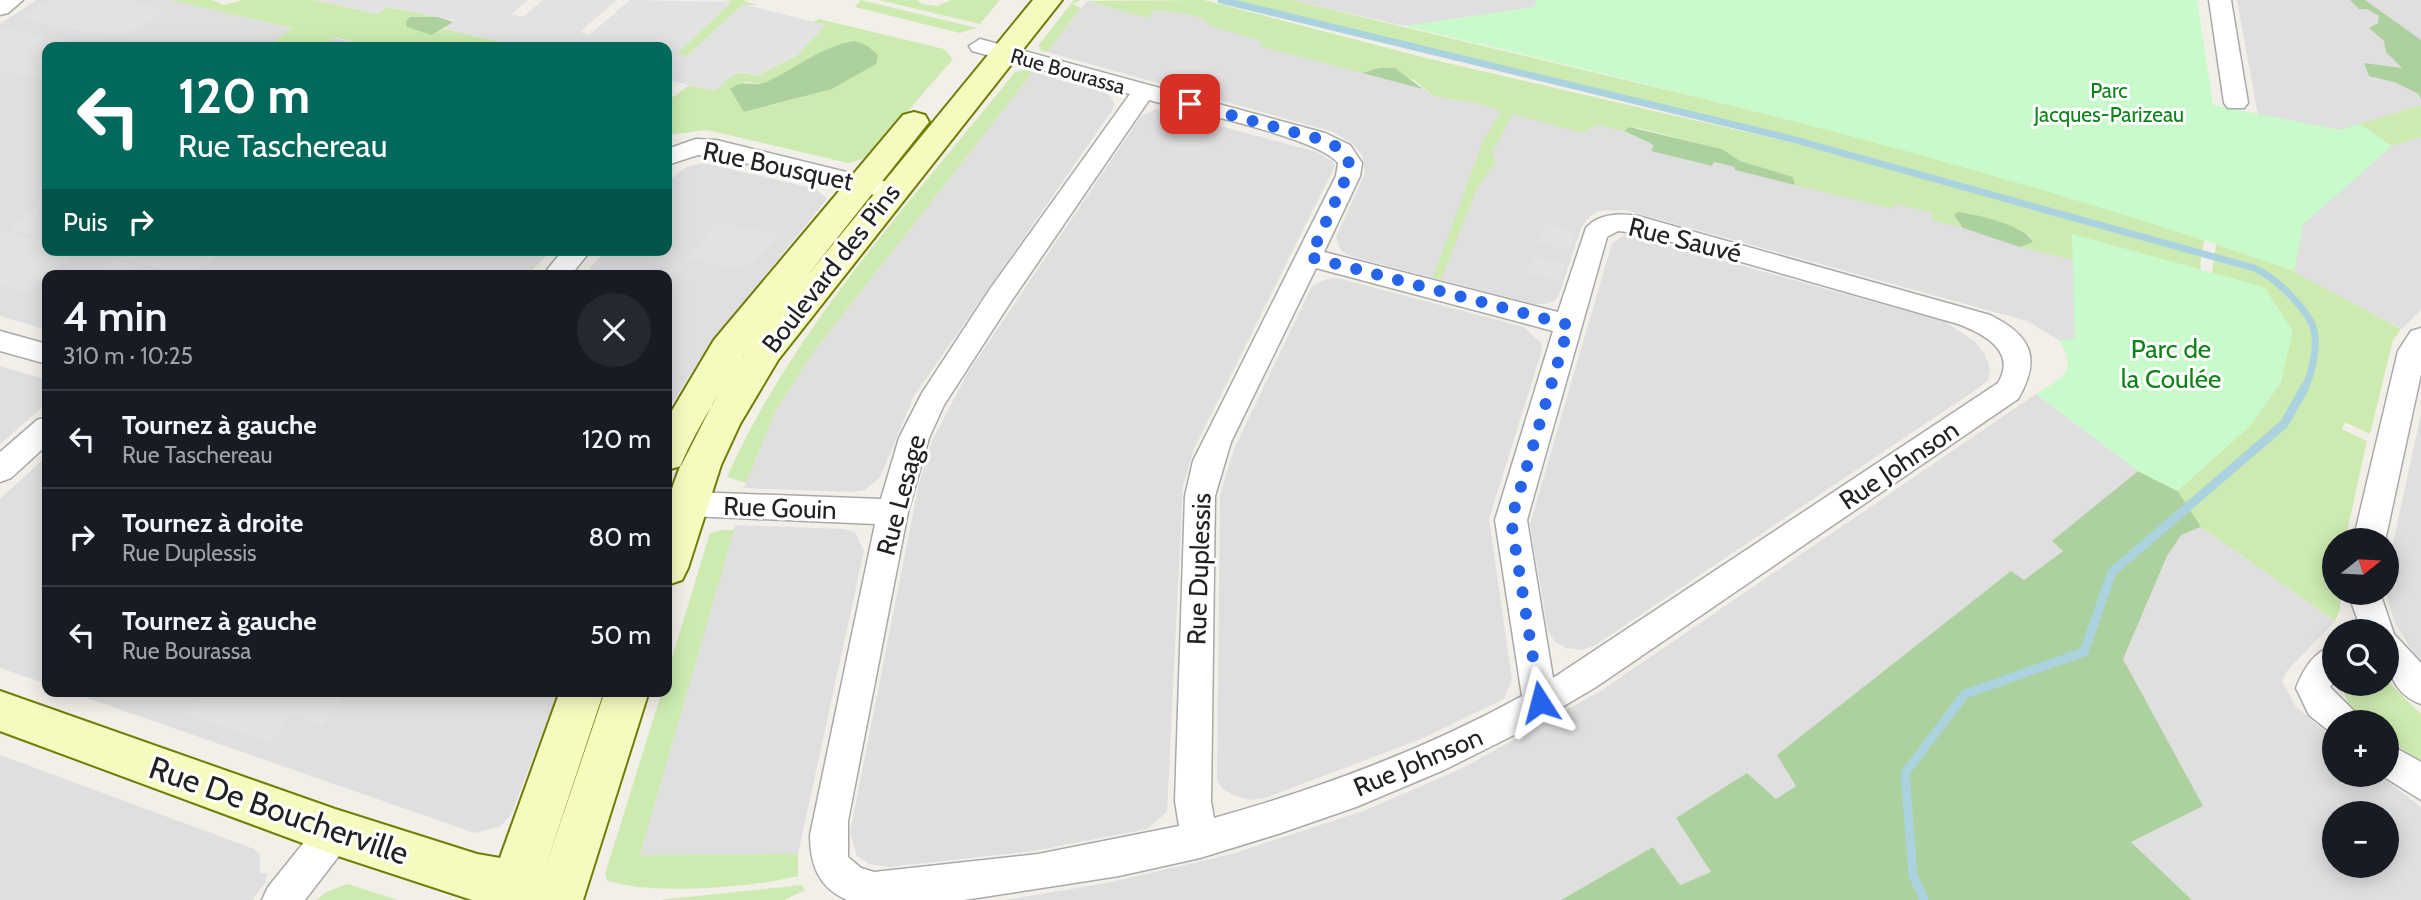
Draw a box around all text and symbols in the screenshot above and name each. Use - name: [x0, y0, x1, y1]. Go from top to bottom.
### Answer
- street label: Rue Bourassa: [1008, 43, 1128, 99]
- text: 120 m: [178, 66, 310, 125]
- icon: left: [63, 70, 154, 161]
- pin: [1160, 74, 1220, 134]
- park label: Parc Jacques-Parizeau: [2033, 78, 2184, 127]
- icon: arrive: [1171, 85, 1209, 123]
- text: Rue Taschereau: [178, 126, 387, 165]
- street label: Rue Bousquet: [700, 134, 856, 198]
- street label: Boulevard des Pins: [755, 177, 907, 359]
- icon: right: [122, 203, 160, 241]
- text: Puis: [63, 206, 108, 238]
- street label: Rue Sauvé: [1625, 211, 1745, 269]
- text: 4 min: [63, 290, 167, 342]
- button: close: [577, 293, 651, 367]
- park label: Parc de la Coulée: [2121, 333, 2221, 395]
- text: 310 m · 10:25: [63, 342, 193, 370]
- text: Tournez à gauche: [122, 409, 317, 441]
- street label: Rue Johnson: [1833, 413, 1965, 517]
- icon: left: [63, 420, 101, 458]
- text: 120 m: [582, 423, 651, 455]
- street label: Rue Lesage: [870, 431, 932, 559]
- text: Rue Taschereau: [122, 441, 273, 469]
- street label: Rue Gouin: [723, 490, 837, 526]
- street label: Rue Duplessis: [1180, 492, 1218, 646]
- text: Tournez à droite: [122, 507, 304, 539]
- icon: right: [63, 518, 101, 556]
- text: 80 m: [588, 521, 651, 553]
- north arrow: [2322, 528, 2399, 606]
- map controls: [2322, 528, 2399, 878]
- text: Rue Duplessis: [122, 539, 257, 567]
- text: Tournez à gauche: [122, 605, 317, 637]
- icon: left: [63, 616, 101, 654]
- text: 50 m: [590, 619, 651, 651]
- button: search: [2322, 619, 2399, 696]
- text: Rue Bourassa: [122, 637, 251, 665]
- position arrow: [1503, 665, 1577, 739]
- button: +: [2322, 710, 2399, 787]
- street label: Rue Johnson: [1349, 721, 1487, 803]
- street label: Rue De Boucherville: [144, 747, 414, 873]
- button: −: [2322, 801, 2399, 878]

